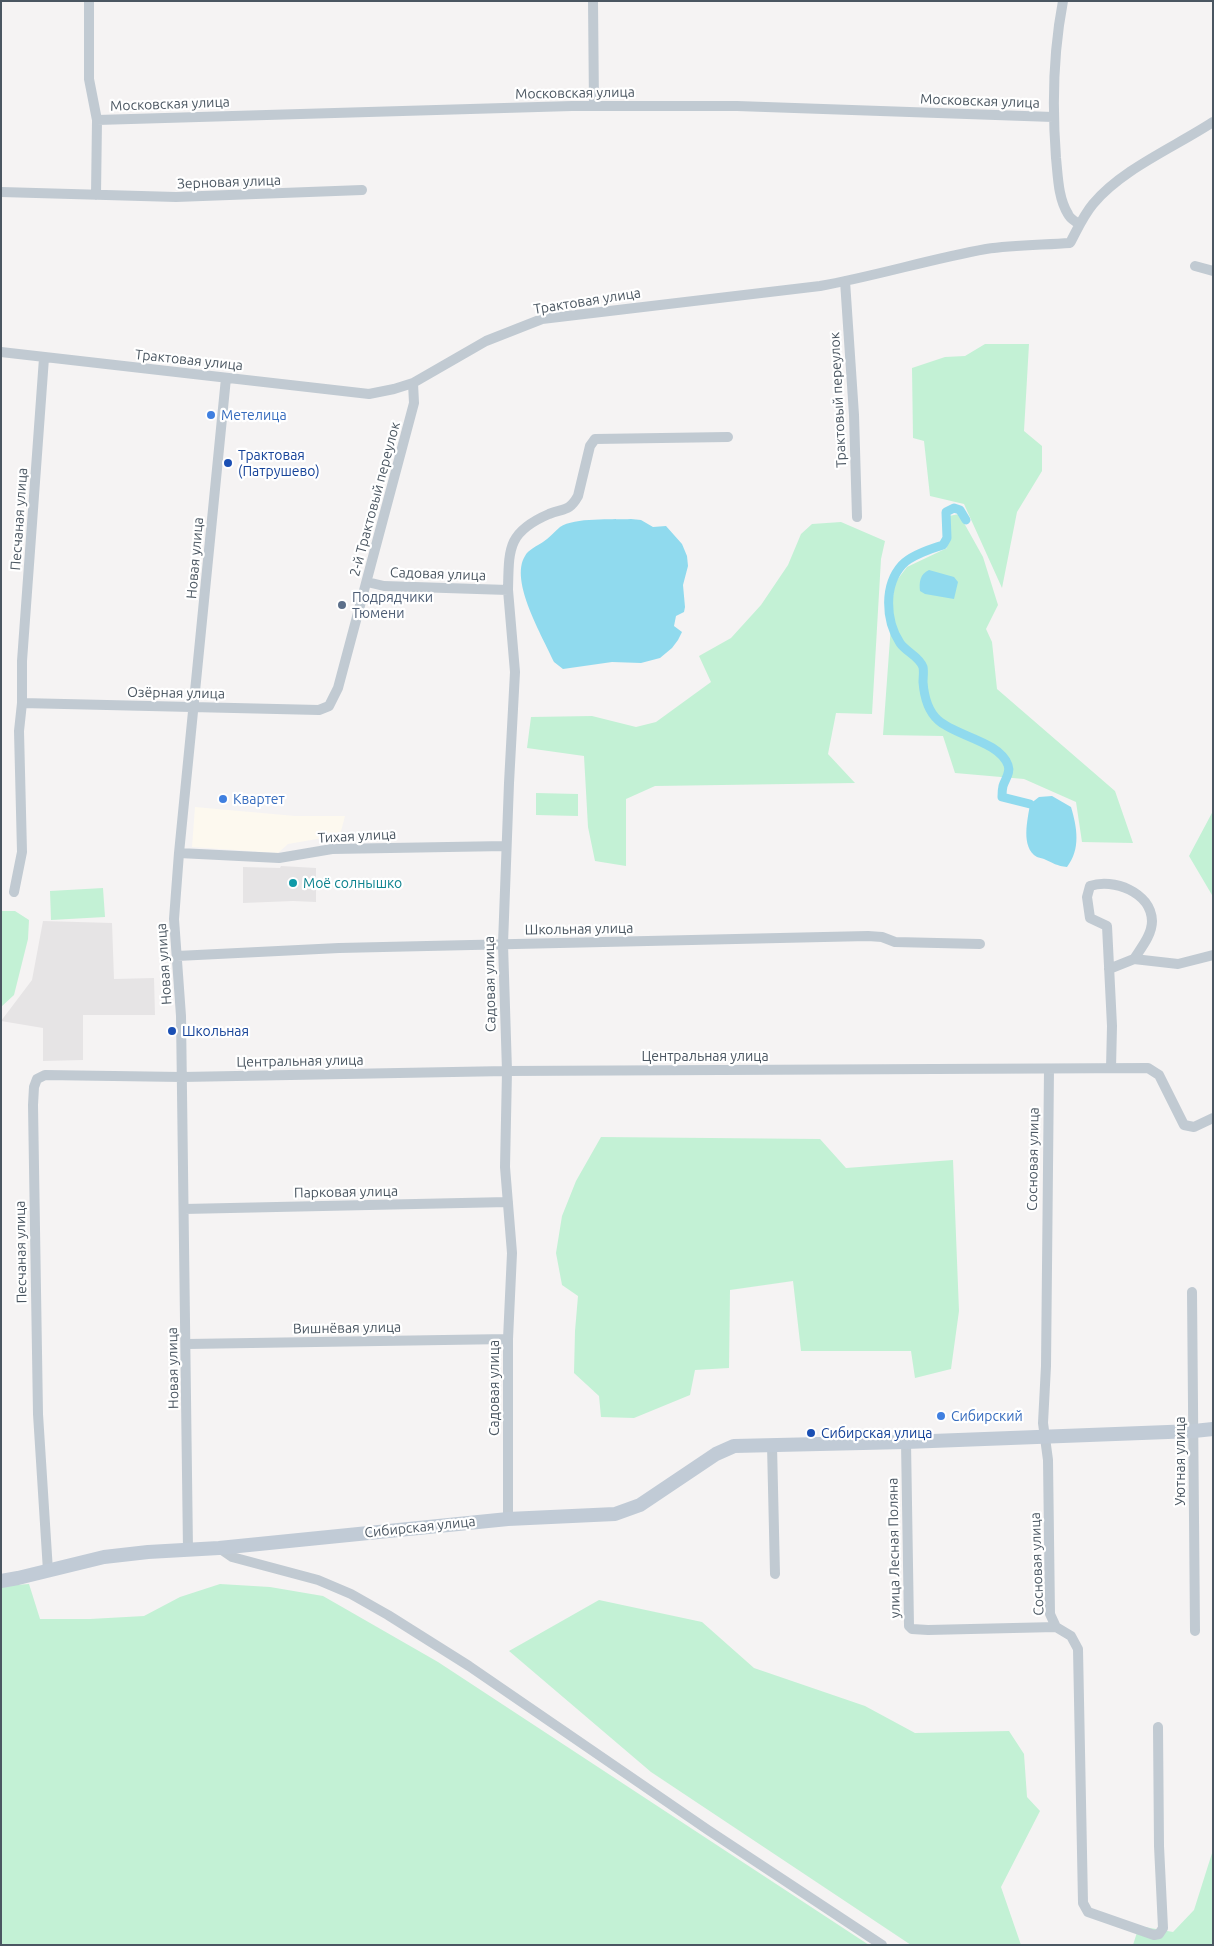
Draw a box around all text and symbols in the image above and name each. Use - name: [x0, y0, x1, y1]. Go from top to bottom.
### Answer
- street label: Московская улица: [515, 84, 635, 102]
- street label: Московская улица: [920, 91, 1040, 111]
- street label: Московская улица: [110, 94, 230, 114]
- street label: Зерновая улица: [177, 172, 281, 192]
- street label: Трактовая улица: [532, 284, 642, 318]
- street label: Трактовый переулок: [826, 332, 850, 468]
- street label: Трактовая улица: [134, 346, 244, 374]
- place label: Метелица: [221, 407, 287, 423]
- marker: Метелица: [205, 409, 217, 421]
- street label: 2-й Трактовый переулок: [346, 420, 404, 578]
- place label: Трактовая (Патрушево): [238, 447, 320, 480]
- marker: Трактовая (Патрушево): [222, 457, 234, 469]
- street label: Песчаная улица: [7, 467, 31, 571]
- street label: Новая улица: [183, 516, 207, 600]
- street label: Садовая улица: [390, 564, 486, 584]
- place label: Подрядчики Тюмени: [352, 589, 433, 622]
- marker: Подрядчики Тюмени: [336, 599, 348, 611]
- street label: Озёрная улица: [127, 684, 225, 702]
- place label: Квартет: [233, 791, 285, 807]
- marker: Квартет: [217, 793, 229, 805]
- street label: Тихая улица: [317, 826, 397, 846]
- place label: Моё солнышко: [303, 875, 402, 891]
- marker: Моё солнышко: [287, 877, 299, 889]
- street label: Школьная улица: [525, 920, 633, 938]
- street label: Новая улица: [153, 923, 175, 1005]
- street label: Садовая улица: [481, 936, 499, 1032]
- place label: Школьная: [182, 1023, 249, 1039]
- marker: Школьная: [166, 1025, 178, 1037]
- street label: Центральная улица: [641, 1048, 769, 1064]
- street label: Центральная улица: [236, 1051, 364, 1071]
- street label: Сосновая улица: [1024, 1107, 1042, 1211]
- street label: Парковая улица: [294, 1183, 398, 1201]
- street label: Песчаная улица: [12, 1200, 30, 1304]
- street label: Вишнёвая улица: [293, 1319, 401, 1337]
- street label: Новая улица: [164, 1327, 182, 1409]
- street label: Садовая улица: [486, 1340, 502, 1436]
- place label: Сибирский: [951, 1408, 1023, 1424]
- marker: Сибирский: [935, 1410, 947, 1422]
- street label: Уютная улица: [1172, 1416, 1188, 1506]
- place label: Сибирская улица: [821, 1425, 932, 1441]
- marker: Сибирская улица: [805, 1427, 817, 1439]
- street label: улица Лесная Поляна: [884, 1478, 904, 1618]
- street label: Сосновая улица: [1027, 1512, 1047, 1616]
- street label: Сибирская улица: [364, 1513, 476, 1541]

